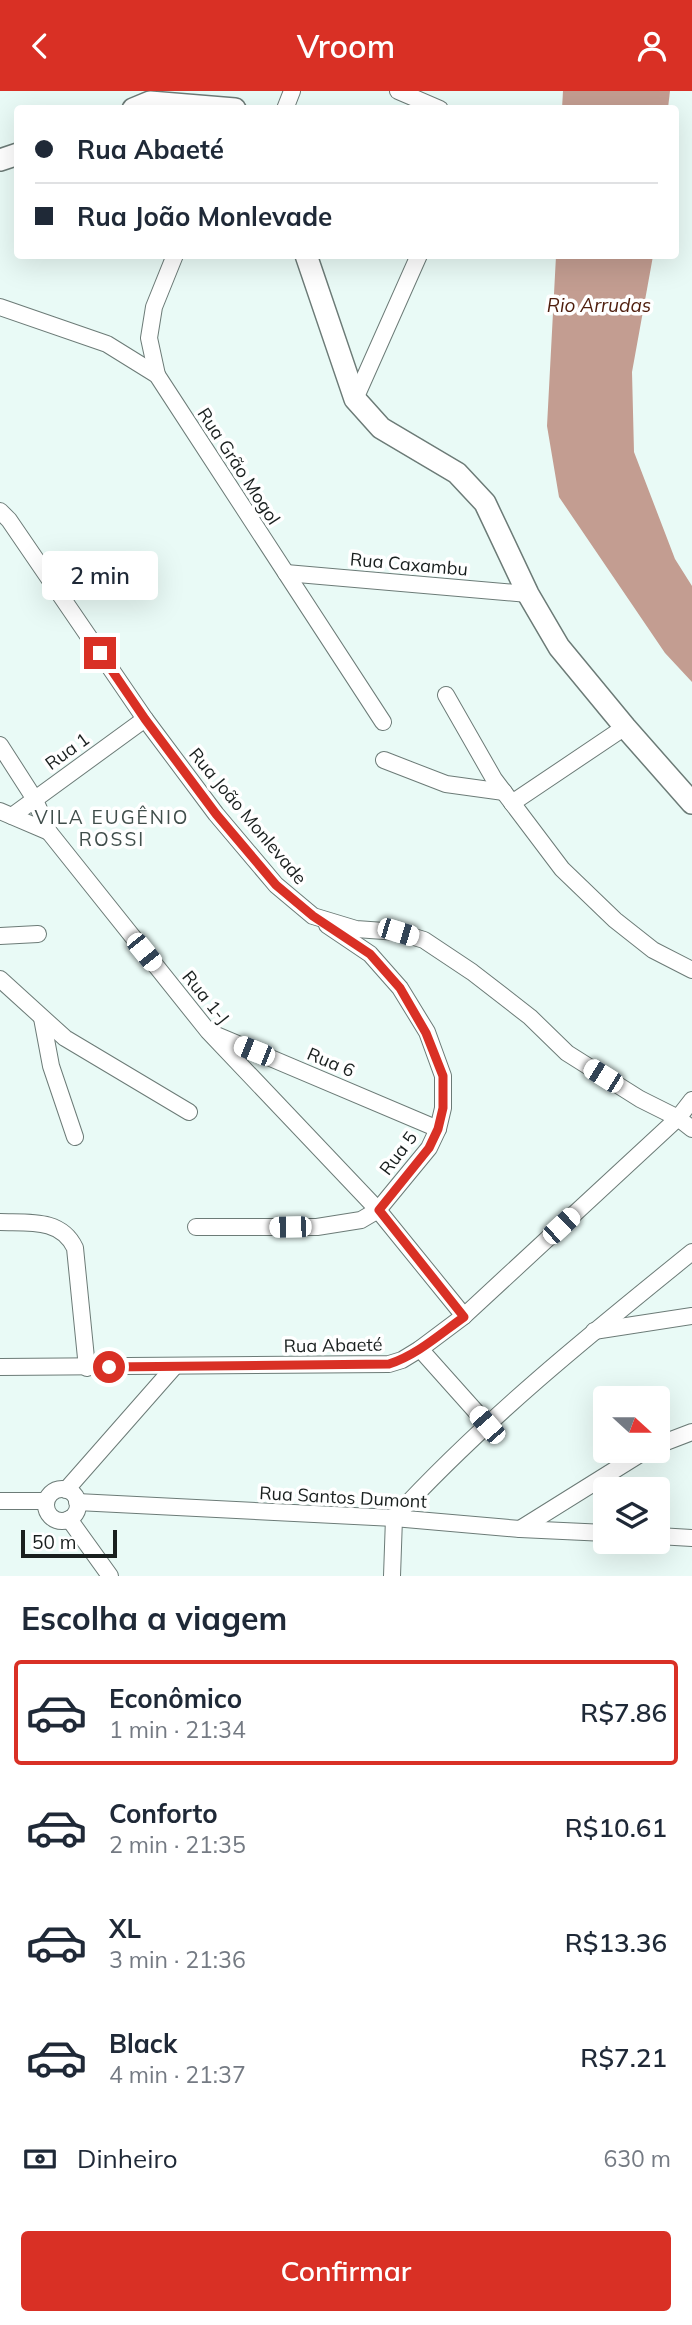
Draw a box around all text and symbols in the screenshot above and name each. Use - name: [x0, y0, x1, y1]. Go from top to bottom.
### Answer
- text: Vroom: [297, 26, 395, 66]
- icon: back: [21, 27, 59, 65]
- icon: person: [633, 27, 671, 65]
- text: Rua Abaeté: [77, 133, 224, 166]
- text: Rua João Monlevade: [77, 200, 332, 233]
- water label: Rio Arrudas: [547, 293, 651, 317]
- street label: Rua Grão Mogol: [193, 403, 285, 529]
- street label: Rua Caxambu: [349, 547, 469, 581]
- callout: 2 min: [42, 552, 158, 601]
- text: 2 min: [70, 561, 130, 590]
- route end: [84, 637, 116, 669]
- street label: Rua 1: [40, 727, 94, 775]
- street label: Rua João Monlevade: [184, 743, 312, 889]
- district label: VILA EUGÊNIO ROSSI: [35, 805, 189, 851]
- car: [375, 916, 422, 948]
- car: [123, 929, 166, 975]
- street label: Rua 1-J: [177, 966, 235, 1028]
- car: [231, 1033, 278, 1069]
- street label: Rua 6: [304, 1042, 358, 1082]
- car: [580, 1056, 627, 1096]
- street label: Rua 5: [374, 1126, 422, 1180]
- car: [539, 1204, 584, 1248]
- car: [269, 1216, 312, 1238]
- street label: Rua Abaeté: [283, 1333, 383, 1357]
- route start: [93, 1351, 125, 1383]
- north arrow: [593, 1386, 670, 1463]
- map controls: [593, 1386, 670, 1554]
- car: [466, 1402, 509, 1448]
- button: layers: [593, 1477, 670, 1554]
- street label: Rua Santos Dumont: [259, 1481, 427, 1513]
- scale bar: [21, 1527, 117, 1559]
- text: 50 m: [32, 1530, 76, 1554]
- text: Escolha a viagem: [21, 1598, 287, 1638]
- icon: car: [25, 1681, 88, 1744]
- text: Econômico: [109, 1682, 242, 1715]
- text: R$7.86: [580, 1696, 667, 1729]
- text: 1 min · 21:34: [109, 1715, 246, 1744]
- icon: car: [25, 1796, 88, 1859]
- text: Conforto: [109, 1797, 218, 1830]
- text: R$10.61: [565, 1811, 667, 1844]
- text: 2 min · 21:35: [109, 1830, 246, 1859]
- icon: car: [25, 1911, 88, 1974]
- text: XL: [109, 1912, 141, 1945]
- text: R$13.36: [565, 1926, 667, 1959]
- text: 3 min · 21:36: [109, 1945, 246, 1974]
- icon: car: [25, 2026, 88, 2089]
- text: Black: [109, 2027, 177, 2060]
- text: R$7.21: [580, 2041, 667, 2074]
- text: 4 min · 21:37: [109, 2060, 246, 2089]
- icon: cash: [21, 2140, 59, 2178]
- text: Dinheiro: [77, 2142, 178, 2175]
- text: 630 m: [603, 2144, 671, 2173]
- button: Confirmar: [21, 2231, 671, 2311]

